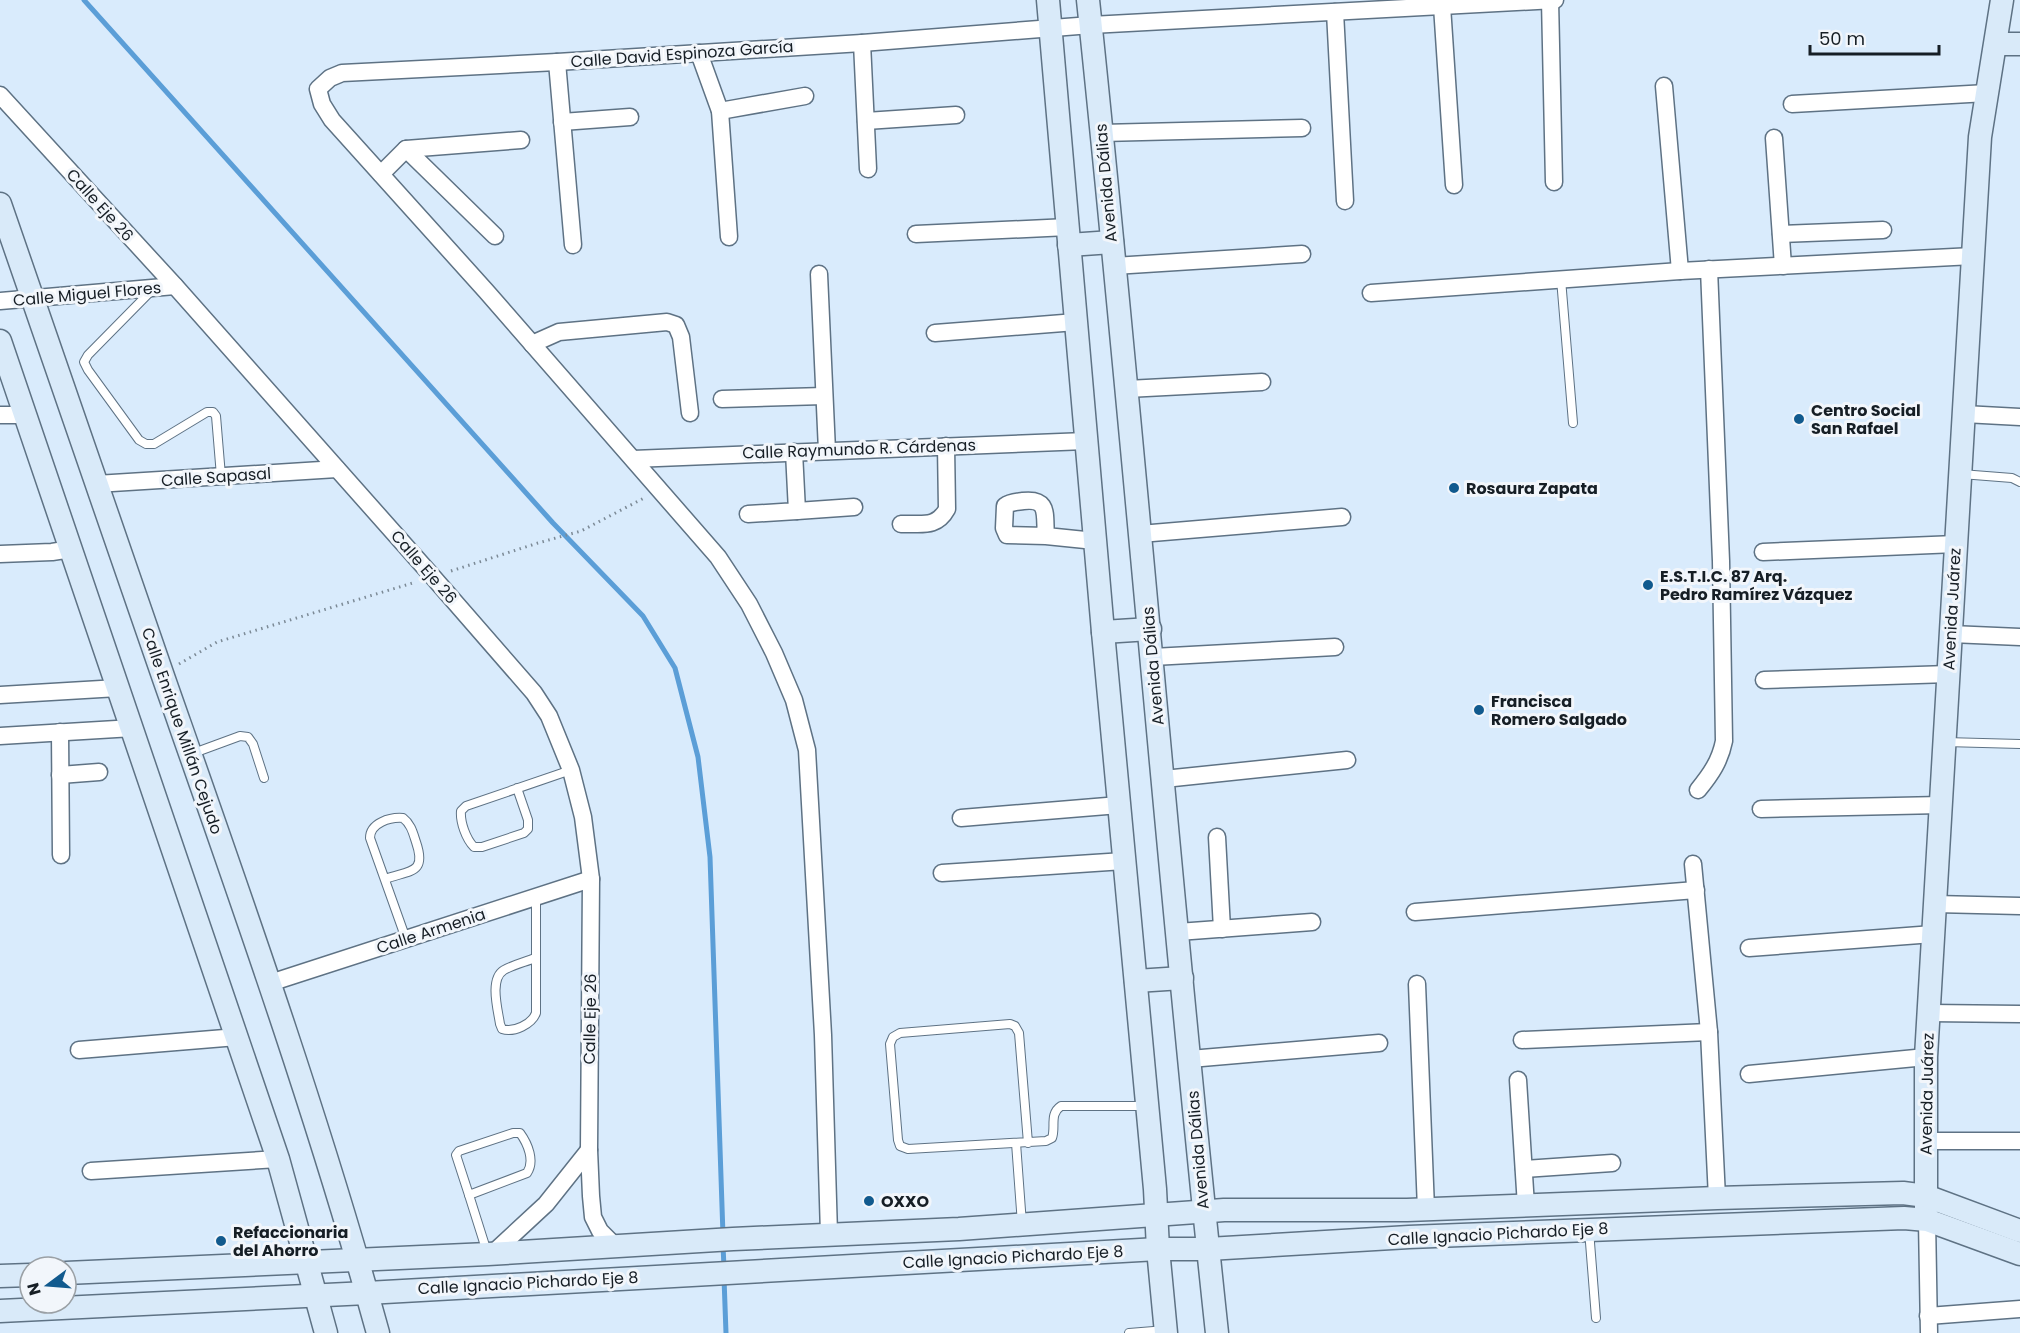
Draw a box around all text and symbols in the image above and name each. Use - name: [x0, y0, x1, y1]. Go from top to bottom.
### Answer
- scale bar: [1810, 18, 1939, 56]
- text: 50 m: [1819, 26, 1865, 51]
- street label: Calle David Espinoza García: [570, 35, 794, 73]
- street label: Avenida Dálias: [1089, 123, 1123, 243]
- street label: Calle Eje 26: [61, 164, 139, 246]
- street label: Calle Miguel Flores: [12, 276, 162, 312]
- place label: Centro Social San Rafael: [1811, 399, 1921, 440]
- marker: Centro Social San Rafael: [1792, 412, 1806, 426]
- street label: Calle Raymundo R. Cárdenas: [742, 433, 976, 465]
- street label: Calle Sapasal: [160, 462, 272, 492]
- place label: Rosaura Zapata: [1466, 477, 1598, 500]
- marker: Rosaura Zapata: [1447, 481, 1461, 495]
- street label: Calle Eje 26: [385, 525, 463, 609]
- street label: Avenida Juárez: [1937, 547, 1967, 671]
- place label: E.S.T.I.C. 87 Arq. Pedro Ramírez Vázquez: [1660, 565, 1853, 606]
- marker: E.S.T.I.C. 87 Arq. Pedro Ramírez Vázquez: [1641, 578, 1655, 592]
- street label: Avenida Dálias: [1136, 606, 1170, 726]
- street label: Calle Enrique Millán Cejudo: [136, 625, 228, 837]
- place label: Francisca Romero Salgado: [1491, 690, 1627, 731]
- marker: Francisca Romero Salgado: [1472, 703, 1486, 717]
- street label: Calle Armenia: [374, 903, 488, 959]
- street label: Calle Eje 26: [578, 973, 602, 1065]
- street label: Avenida Juárez: [1914, 1033, 1940, 1155]
- street label: Avenida Dálias: [1181, 1090, 1215, 1210]
- place label: OXXO: [881, 1190, 929, 1213]
- marker: OXXO: [862, 1194, 876, 1208]
- street label: Calle Ignacio Pichardo Eje 8: [1387, 1217, 1609, 1251]
- place label: Refaccionaria del Ahorro: [233, 1221, 348, 1262]
- marker: Refaccionaria del Ahorro: [214, 1234, 228, 1248]
- street label: Calle Ignacio Pichardo Eje 8: [902, 1240, 1124, 1274]
- north arrow: [18, 1255, 78, 1315]
- street label: Calle Ignacio Pichardo Eje 8: [417, 1266, 639, 1300]
- text: N: [21, 1280, 47, 1298]

